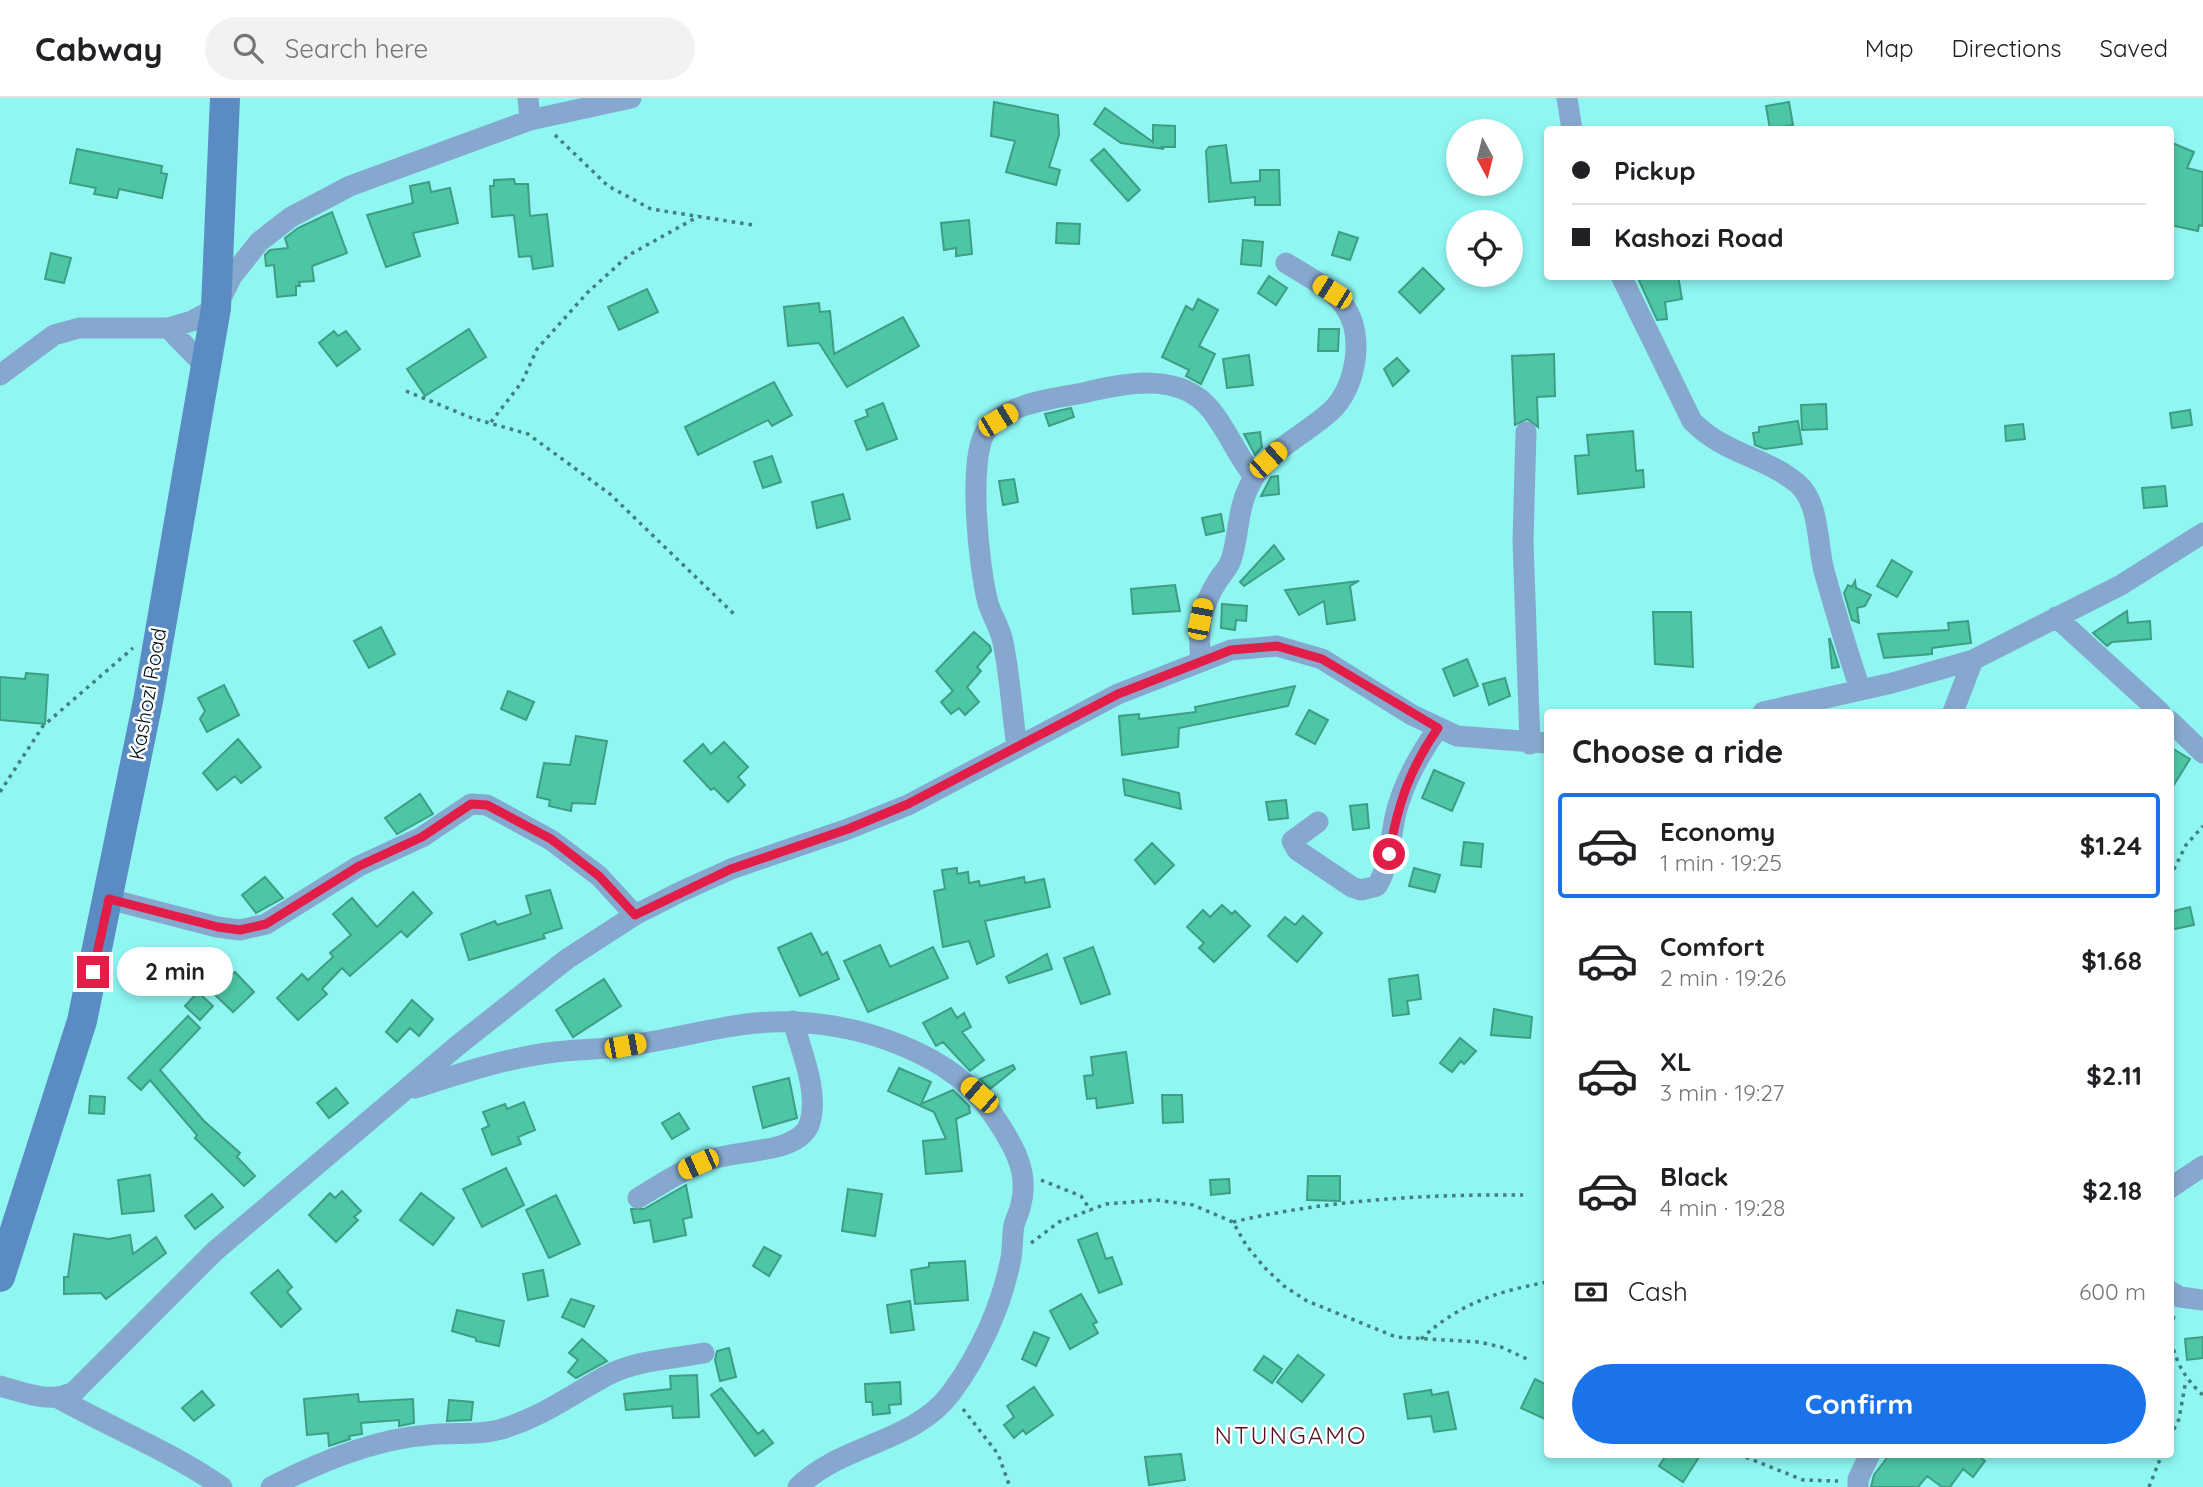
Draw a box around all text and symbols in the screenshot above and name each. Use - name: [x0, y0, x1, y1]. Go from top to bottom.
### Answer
- search box: [205, 17, 695, 80]
- text: Cabway: [35, 28, 163, 69]
- icon: search: [229, 29, 267, 67]
- text: Search here: [285, 32, 428, 65]
- text: Map: [1865, 33, 1914, 63]
- text: Directions: [1952, 33, 2062, 63]
- text: Saved: [2100, 33, 2168, 63]
- north arrow: [1446, 119, 1522, 196]
- map controls: [1446, 119, 1523, 287]
- text: Pickup: [1614, 154, 1696, 187]
- button: locate: [1446, 210, 1523, 287]
- text: Kashozi Road: [1614, 221, 1784, 254]
- car: [1309, 272, 1356, 312]
- car: [975, 400, 1022, 440]
- car: [1246, 438, 1291, 482]
- car: [1186, 596, 1215, 642]
- street label: Kashozi Road: [123, 626, 171, 762]
- text: Choose a ride: [1572, 731, 1784, 771]
- icon: car: [1576, 814, 1639, 877]
- text: Economy: [1660, 815, 1775, 848]
- text: $1.24: [2080, 829, 2142, 862]
- route start: [1373, 838, 1405, 870]
- text: 1 min · 19:25: [1660, 848, 1782, 877]
- icon: car: [1576, 929, 1639, 992]
- text: Comfort: [1660, 930, 1765, 963]
- text: $1.68: [2081, 944, 2142, 977]
- callout: 2 min: [118, 948, 233, 996]
- route end: [77, 956, 109, 988]
- text: 2 min: [145, 957, 205, 986]
- text: 2 min · 19:26: [1660, 963, 1786, 992]
- car: [603, 1032, 648, 1060]
- icon: car: [1576, 1044, 1639, 1107]
- text: XL: [1660, 1045, 1692, 1078]
- text: $2.11: [2086, 1059, 2142, 1092]
- car: [957, 1073, 1002, 1117]
- text: 3 min · 19:27: [1660, 1078, 1784, 1107]
- car: [675, 1146, 722, 1182]
- icon: car: [1576, 1159, 1639, 1222]
- text: Black: [1660, 1160, 1729, 1193]
- text: $2.18: [2082, 1174, 2142, 1207]
- text: 4 min · 19:28: [1660, 1193, 1785, 1222]
- icon: cash: [1572, 1273, 1610, 1311]
- text: Cash: [1628, 1275, 1688, 1308]
- text: 600 m: [2079, 1277, 2146, 1306]
- button: Confirm: [1572, 1364, 2146, 1444]
- district label: NTUNGAMO: [1215, 1420, 1368, 1450]

